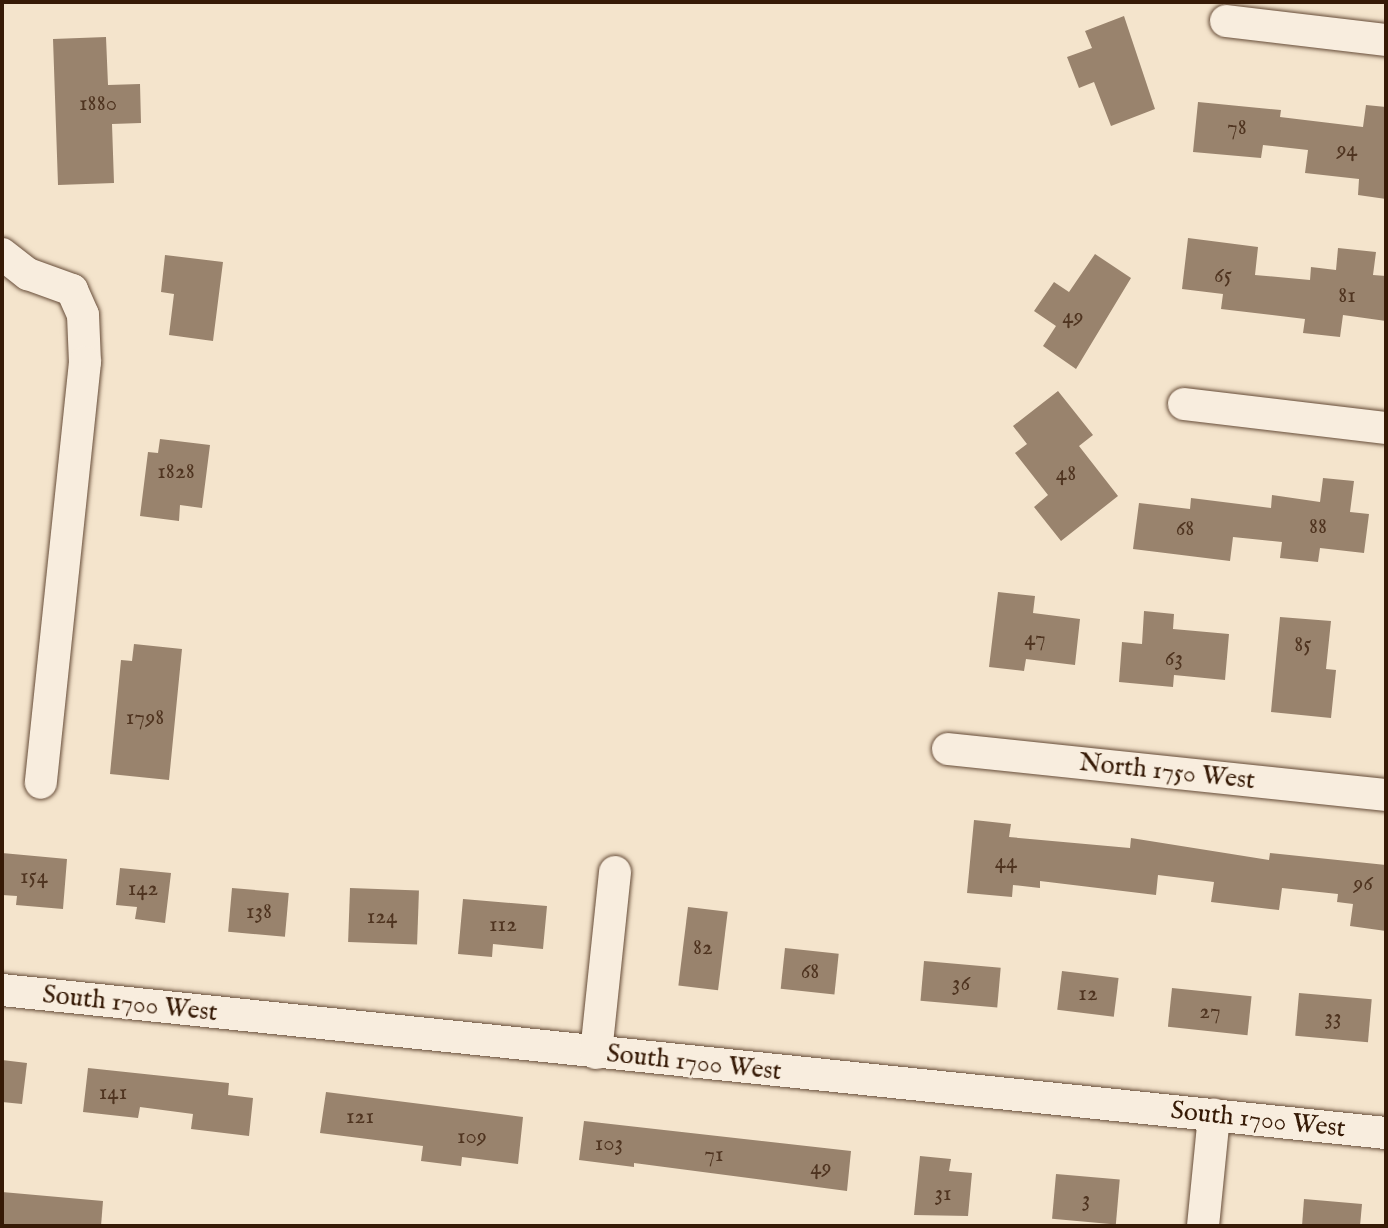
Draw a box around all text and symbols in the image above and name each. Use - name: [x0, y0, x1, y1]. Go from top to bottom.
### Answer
- house number: 1880: [79, 90, 117, 118]
- house number: 78: [1227, 114, 1247, 142]
- house number: 94: [1336, 136, 1358, 164]
- house number: 65: [1214, 262, 1232, 290]
- house number: 81: [1338, 282, 1356, 310]
- house number: 49: [1062, 303, 1084, 331]
- house number: 1828: [157, 458, 195, 486]
- house number: 48: [1056, 460, 1076, 488]
- house number: 88: [1309, 513, 1327, 541]
- house number: 68: [1176, 515, 1194, 543]
- house number: 47: [1024, 625, 1046, 653]
- house number: 85: [1294, 631, 1312, 659]
- house number: 63: [1165, 645, 1183, 673]
- house number: 1798: [126, 704, 164, 732]
- street label: North 1750 West: [1077, 747, 1257, 797]
- house number: 44: [995, 848, 1017, 876]
- house number: 154: [20, 863, 48, 891]
- house number: 96: [1353, 870, 1373, 898]
- house number: 142: [128, 875, 158, 903]
- house number: 138: [246, 898, 272, 926]
- house number: 124: [367, 903, 397, 931]
- house number: 112: [489, 911, 517, 939]
- house number: 82: [693, 934, 713, 962]
- house number: 68: [801, 958, 819, 986]
- house number: 36: [952, 970, 970, 998]
- street label: South 1700 West: [41, 979, 219, 1029]
- house number: 12: [1078, 980, 1098, 1008]
- house number: 27: [1199, 998, 1221, 1026]
- house number: 33: [1324, 1004, 1342, 1032]
- street label: South 1700 West: [605, 1038, 783, 1088]
- house number: 141: [99, 1079, 127, 1107]
- street label: South 1700 West: [1169, 1095, 1347, 1145]
- house number: 121: [346, 1103, 374, 1131]
- house number: 109: [457, 1123, 487, 1151]
- house number: 103: [595, 1130, 623, 1158]
- house number: 71: [704, 1141, 724, 1169]
- house number: 49: [810, 1154, 832, 1182]
- house number: 31: [934, 1180, 952, 1208]
- house number: 3: [1082, 1186, 1090, 1214]

